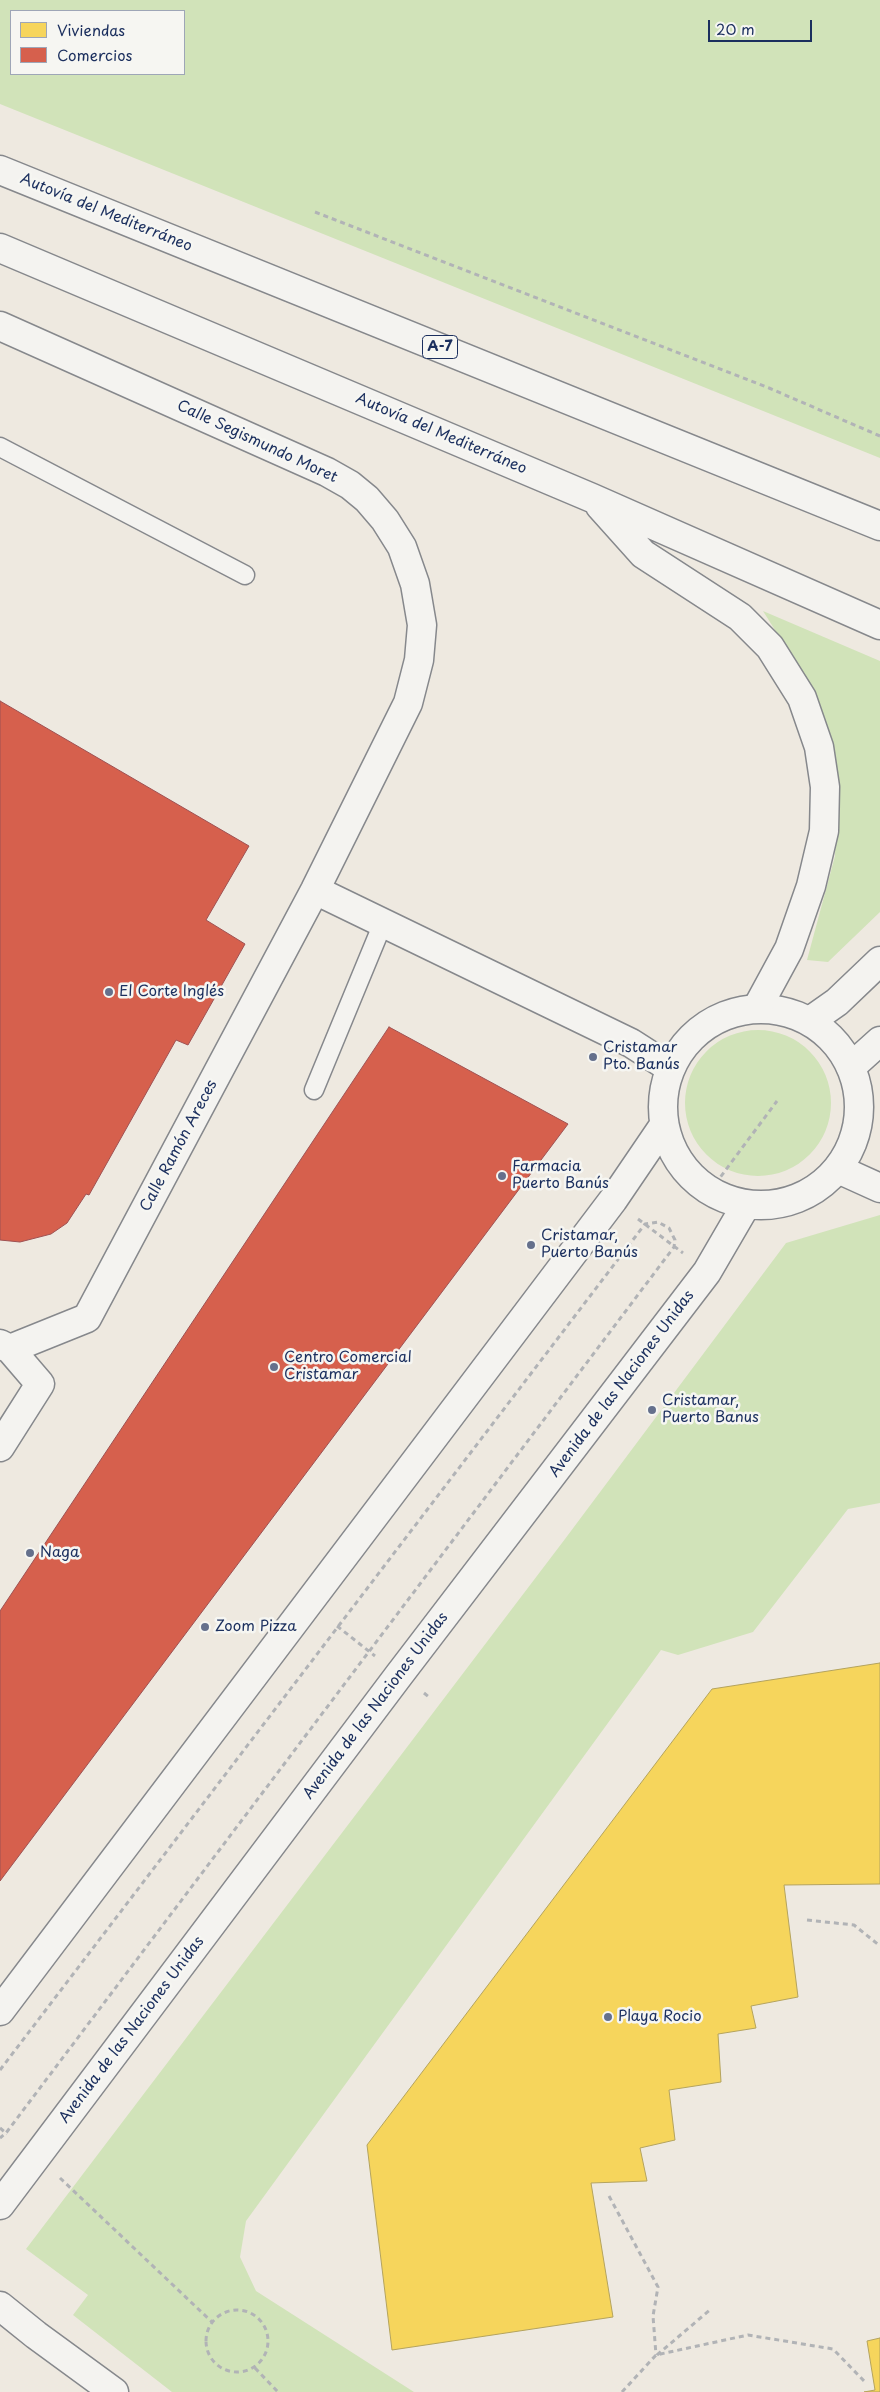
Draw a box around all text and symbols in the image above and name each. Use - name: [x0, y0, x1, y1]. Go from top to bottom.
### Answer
- legend: [10, 10, 185, 75]
- scale bar: [710, 10, 814, 42]
- text: 20 m: [716, 17, 755, 40]
- text: Viviendas: [57, 18, 125, 41]
- text: Comercios: [57, 43, 132, 66]
- street label: Autovía del Mediterráneo: [17, 170, 195, 256]
- road number: A-7: [422, 336, 458, 358]
- street label: Autovía del Mediterráneo: [353, 390, 529, 478]
- street label: Calle Segismundo Moret: [174, 397, 340, 487]
- place label: El Corte Inglés: [119, 983, 224, 1001]
- marker: El Corte Inglés: [103, 986, 115, 998]
- place label: Cristamar Pto. Banús: [603, 1039, 680, 1074]
- marker: Cristamar Pto. Banús: [587, 1051, 599, 1063]
- street label: Calle Ramón Areces: [137, 1077, 221, 1215]
- place label: Farmacia Puerto Banús: [512, 1158, 609, 1193]
- marker: Farmacia Puerto Banús: [496, 1170, 508, 1182]
- place label: Cristamar, Puerto Banús: [541, 1227, 638, 1262]
- marker: Cristamar, Puerto Banús: [525, 1239, 537, 1251]
- street label: Avenida de las Naciones Unidas: [546, 1287, 698, 1481]
- place label: Centro Comercial Cristamar: [284, 1349, 412, 1384]
- marker: Centro Comercial Cristamar: [268, 1361, 280, 1373]
- place label: Cristamar, Puerto Banus: [662, 1392, 759, 1427]
- marker: Cristamar, Puerto Banus: [646, 1404, 658, 1416]
- place label: Naga: [40, 1544, 79, 1562]
- marker: Naga: [24, 1547, 36, 1559]
- street label: Avenida de las Naciones Unidas: [300, 1609, 452, 1803]
- place label: Zoom Pizza: [215, 1618, 297, 1636]
- marker: Zoom Pizza: [199, 1621, 211, 1633]
- street label: Avenida de las Naciones Unidas: [56, 1933, 208, 2127]
- place label: Playa Rocio: [618, 2008, 702, 2026]
- marker: Playa Rocio: [602, 2011, 614, 2023]

